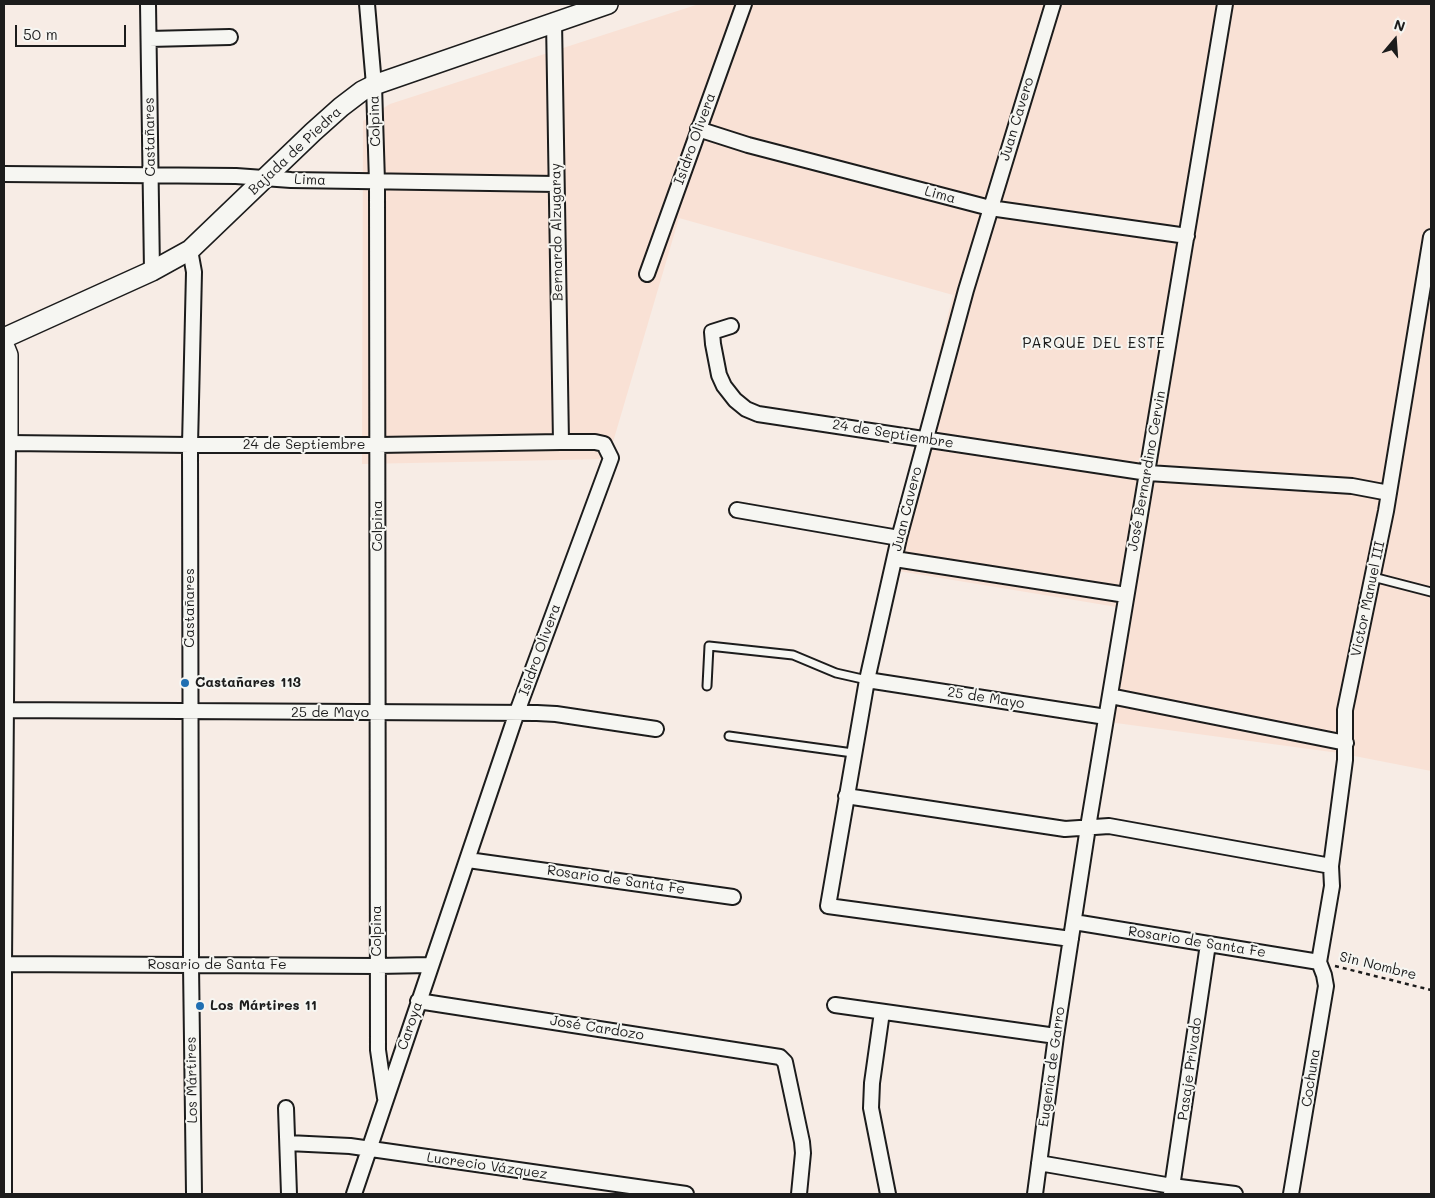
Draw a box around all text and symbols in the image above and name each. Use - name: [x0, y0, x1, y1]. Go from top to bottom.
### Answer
- scale bar: [18, 15, 129, 47]
- north arrow: [1370, 15, 1420, 65]
- text: N: [1392, 15, 1408, 36]
- text: 50 m: [23, 24, 58, 44]
- street label: Juan Cavero: [996, 75, 1038, 163]
- street label: Isidro Olivera: [671, 91, 719, 187]
- street label: Colpina: [366, 95, 384, 147]
- street label: Castañares: [141, 97, 159, 177]
- street label: Bajada de Piedra: [245, 104, 345, 198]
- street label: Bernardo Alzugaray: [547, 163, 567, 301]
- street label: Lima: [294, 171, 326, 189]
- street label: Lima: [923, 183, 957, 207]
- district label: PARQUE DEL ESTE: [1020, 334, 1168, 352]
- street label: José Bernardino Cervin: [1125, 389, 1169, 553]
- street label: 24 de Septiembre: [831, 416, 955, 452]
- street label: 24 de Septiembre: [243, 437, 365, 453]
- street label: Juan Cavero: [888, 465, 926, 553]
- street label: Colpina: [370, 500, 386, 552]
- street label: Victor Manuel III: [1348, 540, 1388, 658]
- street label: Castañares: [182, 568, 198, 648]
- street label: Isidro Olivera: [516, 602, 564, 698]
- place label: Castañares 113: [195, 675, 301, 691]
- marker: Castañares 113: [179, 677, 191, 689]
- street label: 25 de Mayo: [946, 684, 1026, 712]
- street label: 25 de Mayo: [291, 705, 369, 721]
- street label: Rosario de Santa Fe: [546, 862, 686, 898]
- street label: Colpina: [369, 905, 385, 957]
- street label: Rosario de Santa Fe: [1127, 923, 1267, 961]
- street label: Sin Nombre: [1338, 948, 1418, 984]
- street label: Rosario de Santa Fe: [147, 957, 287, 973]
- place label: Los Mártires 11: [210, 998, 317, 1014]
- marker: Los Mártires 11: [194, 1000, 206, 1012]
- street label: Caroya: [394, 1000, 426, 1052]
- street label: Eugenia de Garro: [1035, 1006, 1069, 1128]
- street label: José Cardozo: [549, 1012, 645, 1044]
- street label: Pasaje Privado: [1174, 1016, 1206, 1122]
- street label: Los Mártires: [183, 1036, 201, 1124]
- street label: Cochuna: [1298, 1048, 1324, 1108]
- street label: Lucrecio Vázquez: [426, 1149, 548, 1183]

